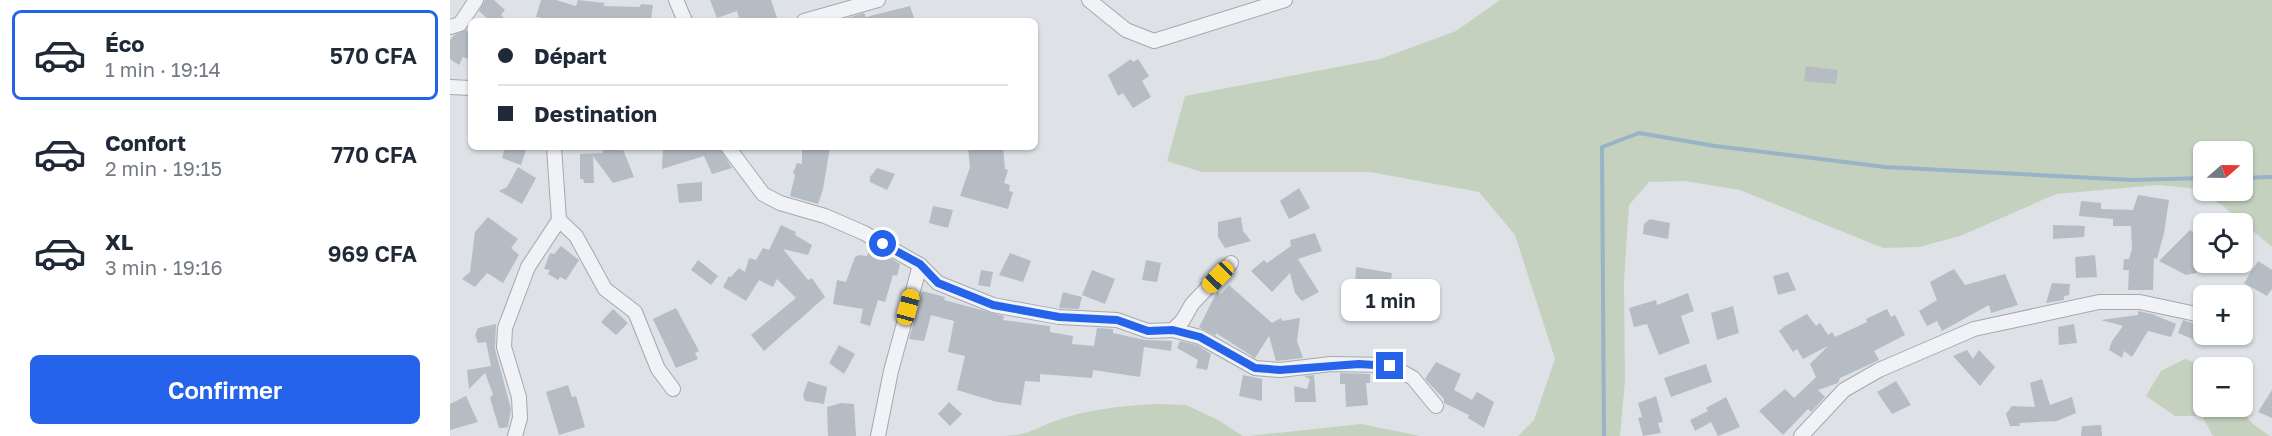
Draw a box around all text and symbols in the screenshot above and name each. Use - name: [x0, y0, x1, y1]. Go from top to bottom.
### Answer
- icon: car: [33, 28, 87, 82]
- text: Éco: [105, 30, 144, 57]
- text: 570 CFA: [330, 42, 417, 69]
- text: Départ: [534, 42, 607, 69]
- text: 1 min · 19:14: [105, 57, 221, 81]
- text: Destination: [534, 100, 657, 127]
- icon: car: [33, 127, 87, 181]
- text: Confort: [105, 129, 186, 156]
- text: 770 CFA: [331, 141, 417, 168]
- north arrow: [2193, 141, 2253, 201]
- map controls: [2193, 141, 2253, 417]
- text: 2 min · 19:15: [105, 156, 222, 180]
- button: locate: [2193, 213, 2253, 273]
- icon: car: [33, 226, 87, 280]
- text: XL: [105, 228, 133, 255]
- route start: [869, 230, 896, 257]
- text: 969 CFA: [328, 240, 417, 267]
- text: 3 min · 19:16: [105, 255, 223, 279]
- car: [1199, 258, 1237, 296]
- callout: 1 min: [1340, 279, 1440, 321]
- button: +: [2193, 285, 2253, 345]
- car: [895, 287, 921, 327]
- text: 1 min: [1365, 288, 1416, 312]
- route end: [1376, 352, 1403, 379]
- button: Confirmer: [30, 355, 420, 424]
- button: −: [2193, 357, 2253, 417]

